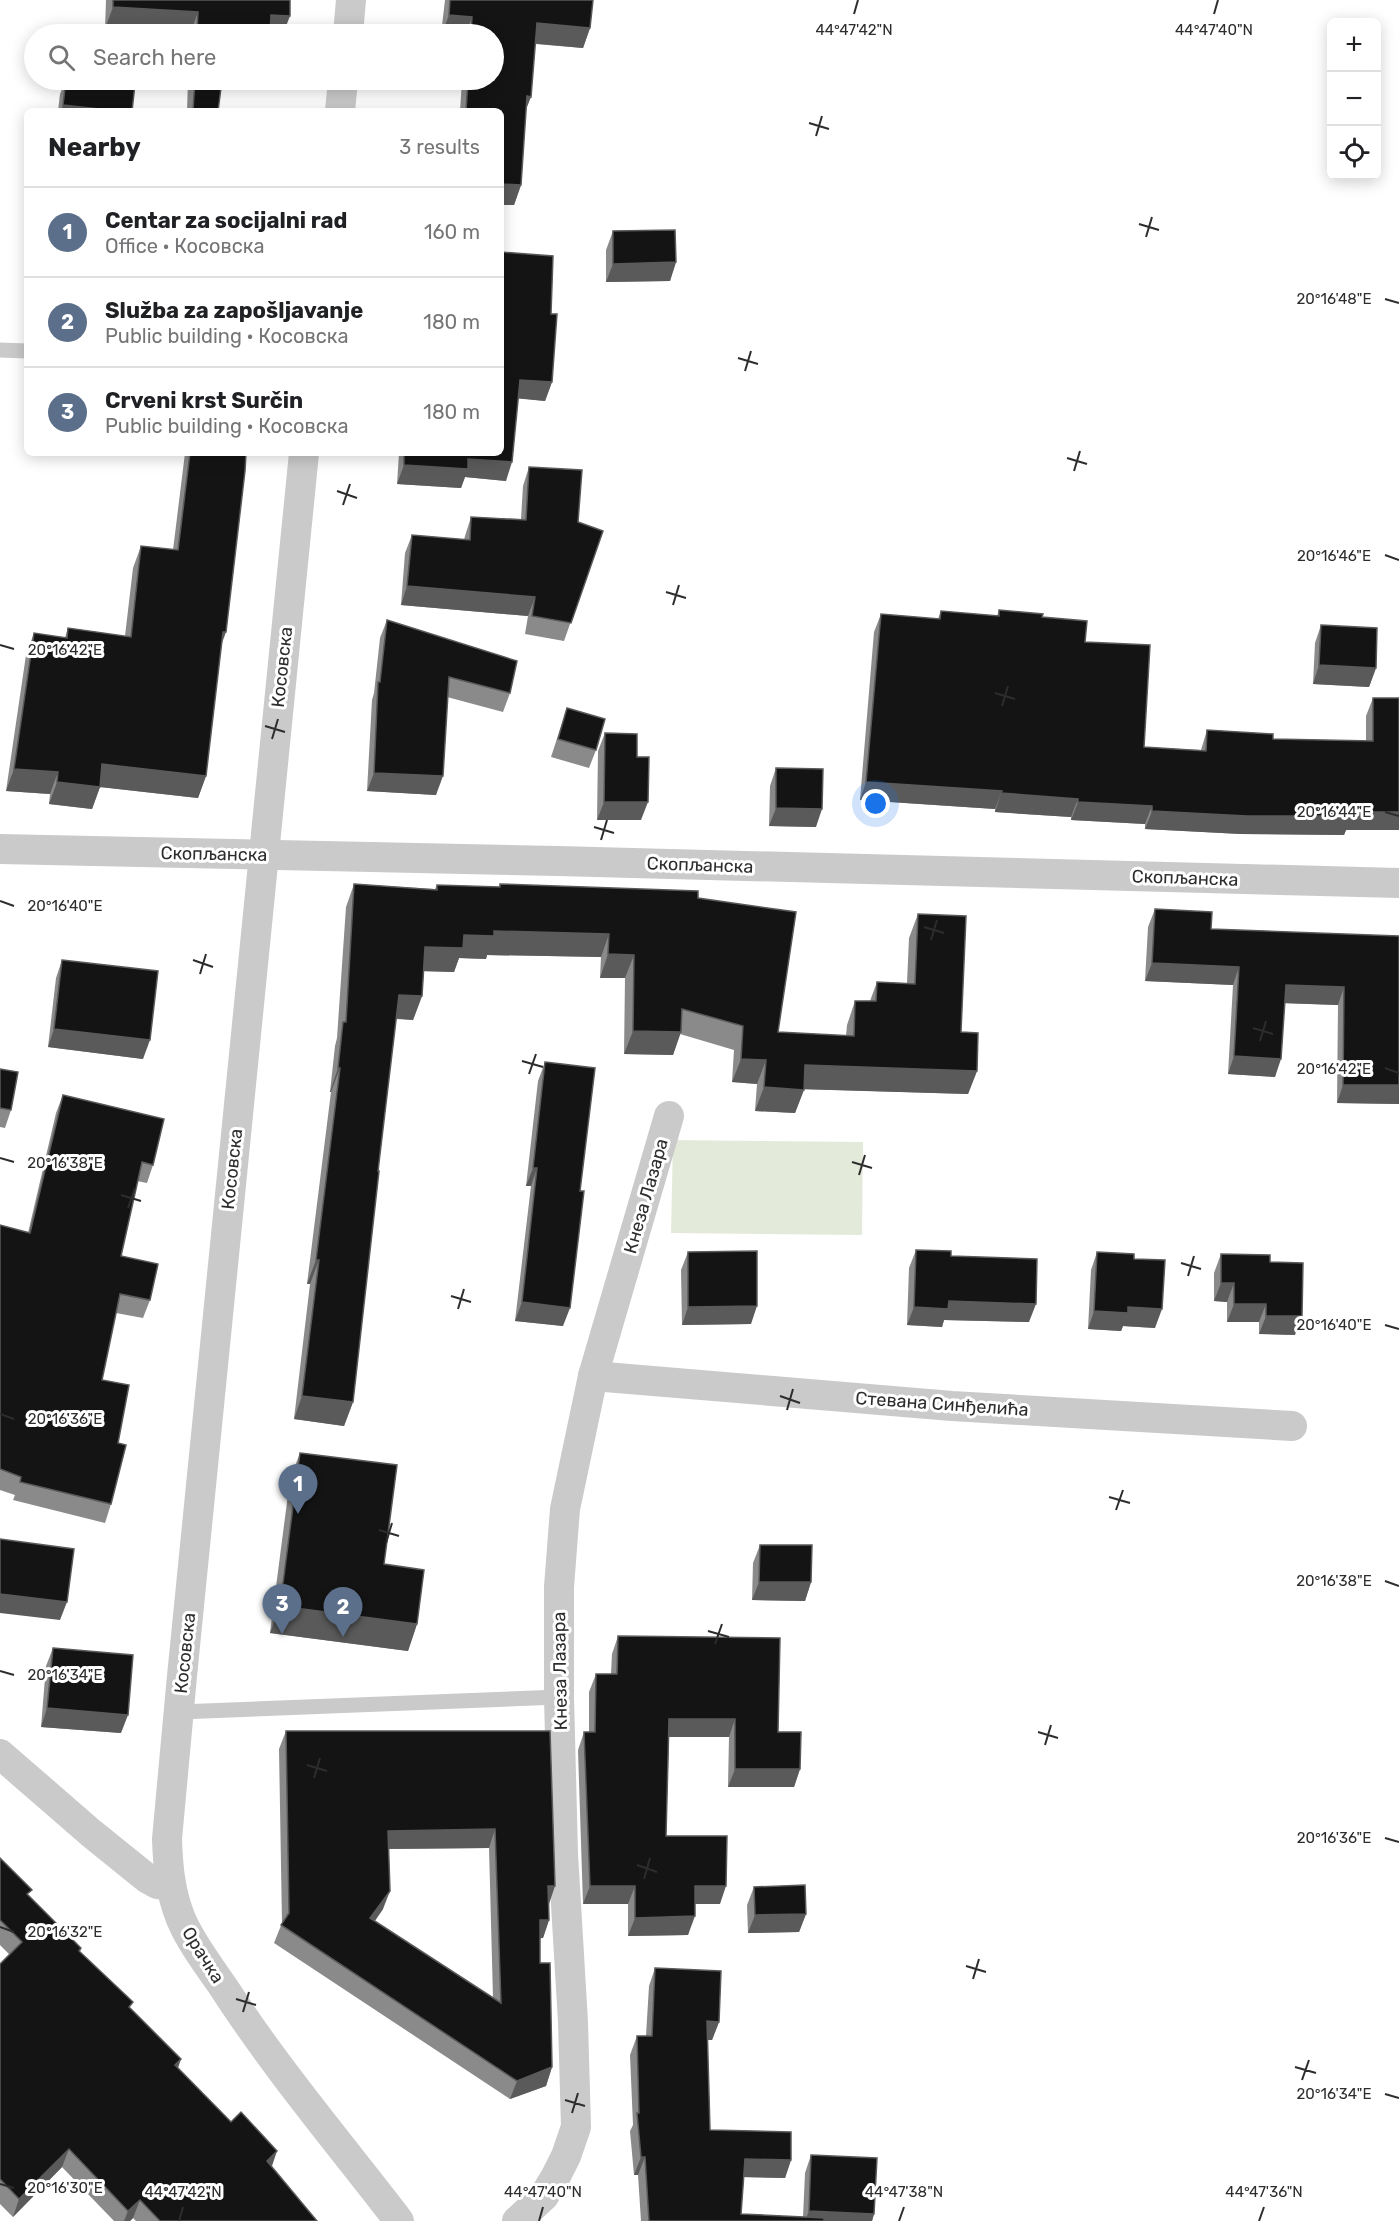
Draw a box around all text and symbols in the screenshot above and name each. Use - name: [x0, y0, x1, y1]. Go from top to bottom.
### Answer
- map controls: [1327, 18, 1381, 180]
- button: +: [1327, 18, 1381, 72]
- text: 44°47'42"N: [815, 21, 893, 39]
- text: 44°47'40"N: [1175, 21, 1253, 39]
- search box: [24, 24, 504, 90]
- icon: search: [45, 41, 78, 74]
- text: Search here: [93, 44, 216, 71]
- button: −: [1327, 72, 1381, 126]
- button: locate: [1327, 126, 1381, 180]
- text: Nearby: [48, 132, 141, 163]
- text: 3 results: [399, 135, 480, 159]
- text: Centar za socijalni rad: [105, 207, 347, 234]
- text: 1: [63, 220, 72, 244]
- text: 160 m: [424, 220, 480, 244]
- text: Office · Косовска: [105, 234, 265, 258]
- text: 20°16'48"E: [1296, 290, 1372, 308]
- text: Služba za zapošljavanje: [105, 297, 363, 324]
- text: 2: [61, 310, 74, 334]
- text: 180 m: [423, 310, 480, 334]
- text: Public building · Косовска: [105, 324, 349, 348]
- text: Crveni krst Surčin: [105, 387, 303, 414]
- text: 3: [61, 400, 74, 424]
- text: 180 m: [423, 400, 480, 424]
- text: Public building · Косовска: [105, 414, 349, 438]
- text: 20°16'46"E: [1297, 547, 1371, 565]
- street label: Косовска: [267, 625, 297, 709]
- text: 20°16'42"E: [28, 641, 102, 659]
- your location: [861, 789, 890, 818]
- text: 20°16'44"E: [1297, 803, 1371, 821]
- street label: Скопљанска: [160, 842, 268, 866]
- street label: Скопљанска: [646, 852, 754, 878]
- street label: Скопљанска: [1131, 865, 1239, 891]
- text: 20°16'40"E: [27, 897, 103, 915]
- text: 20°16'42"E: [1297, 1060, 1371, 1078]
- street label: Косовска: [217, 1127, 247, 1211]
- street label: Кнеза Лазара: [619, 1136, 673, 1256]
- text: 20°16'38"E: [27, 1154, 103, 1172]
- text: 20°16'40"E: [1296, 1316, 1372, 1334]
- street label: Стевана Синђелића: [855, 1387, 1029, 1421]
- text: 20°16'36"E: [28, 1410, 102, 1428]
- pin: 1: [278, 1464, 318, 1514]
- text: 20°16'38"E: [1296, 1572, 1372, 1590]
- pin: 3: [262, 1584, 302, 1634]
- pin: 2: [324, 1588, 362, 1637]
- street label: Косовска: [170, 1611, 200, 1695]
- street label: Кнеза Лазара: [548, 1612, 572, 1730]
- text: 20°16'34"E: [27, 1666, 103, 1684]
- text: 20°16'36"E: [1297, 1829, 1371, 1847]
- text: 20°16'32"E: [28, 1923, 102, 1941]
- street label: Орачка: [177, 1923, 229, 1987]
- text: 20°16'34"E: [1296, 2085, 1372, 2103]
- text: 20°16'30"E: [27, 2179, 103, 2197]
- text: 44°47'42"N: [144, 2183, 222, 2201]
- text: 44°47'40"N: [504, 2183, 582, 2201]
- text: 44°47'38"N: [865, 2183, 943, 2201]
- text: 44°47'36"N: [1225, 2183, 1303, 2201]

